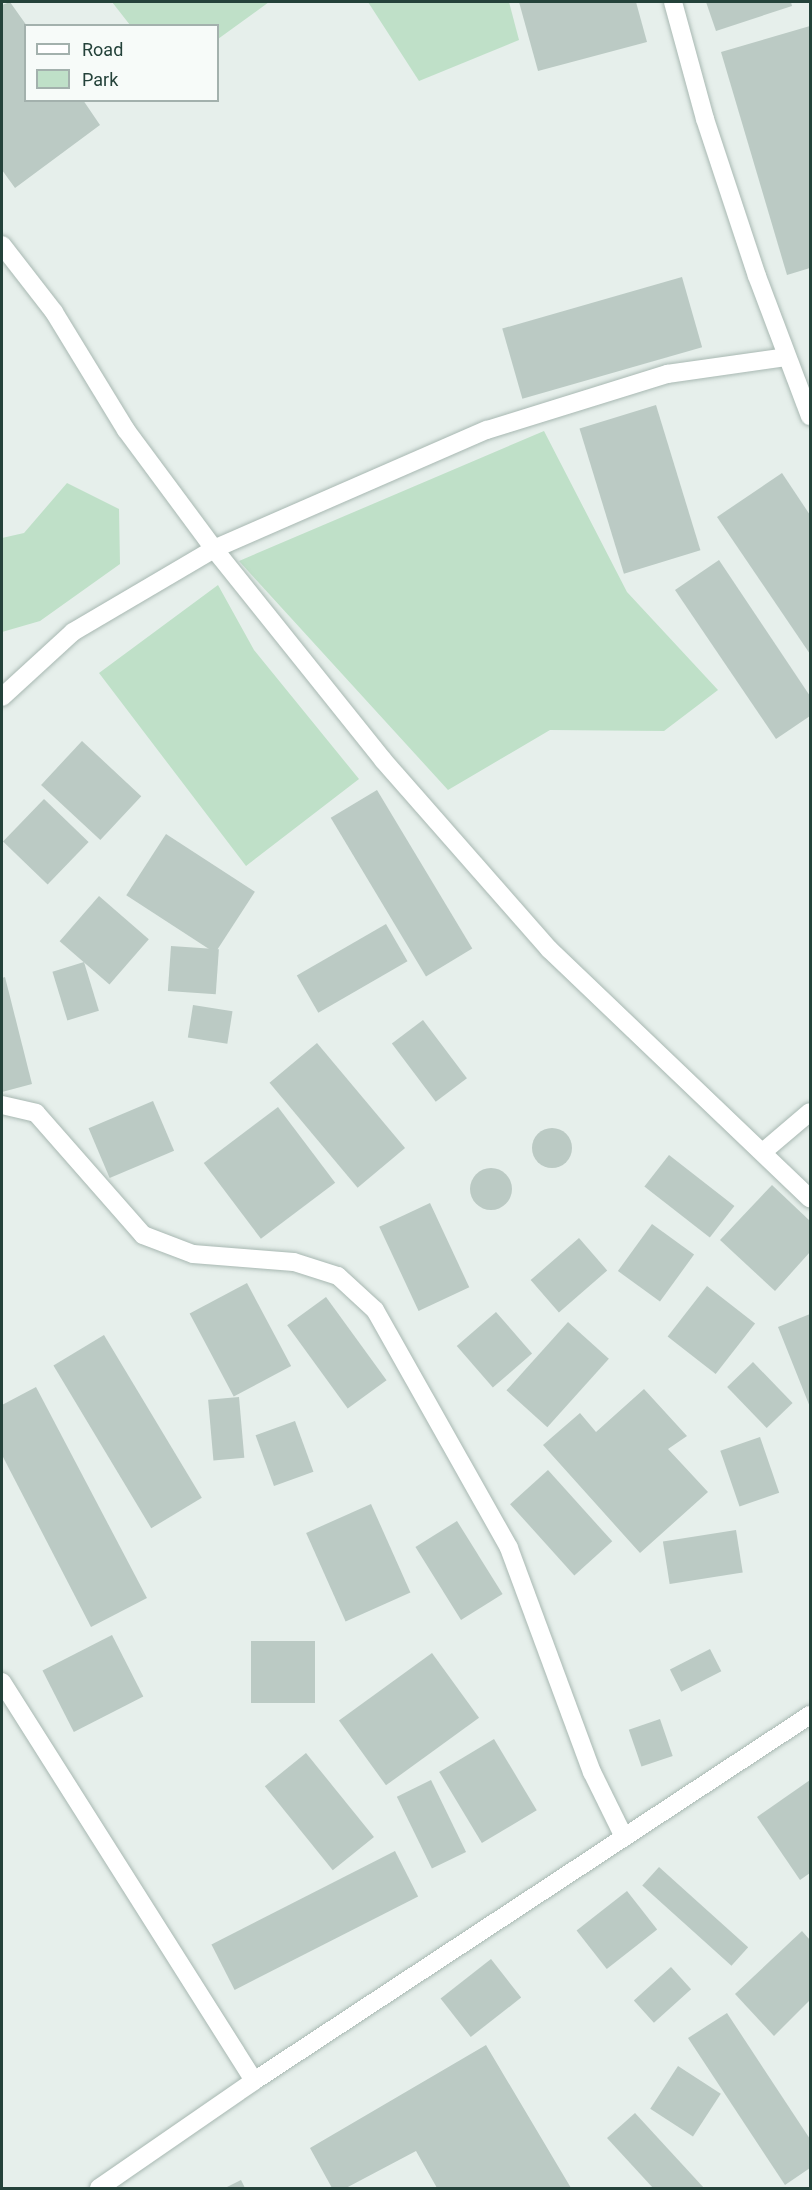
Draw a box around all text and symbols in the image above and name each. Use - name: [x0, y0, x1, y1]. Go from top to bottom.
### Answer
- legend: [24, 24, 219, 102]
- text: Road: [82, 39, 123, 60]
- text: Park: [82, 69, 118, 90]

